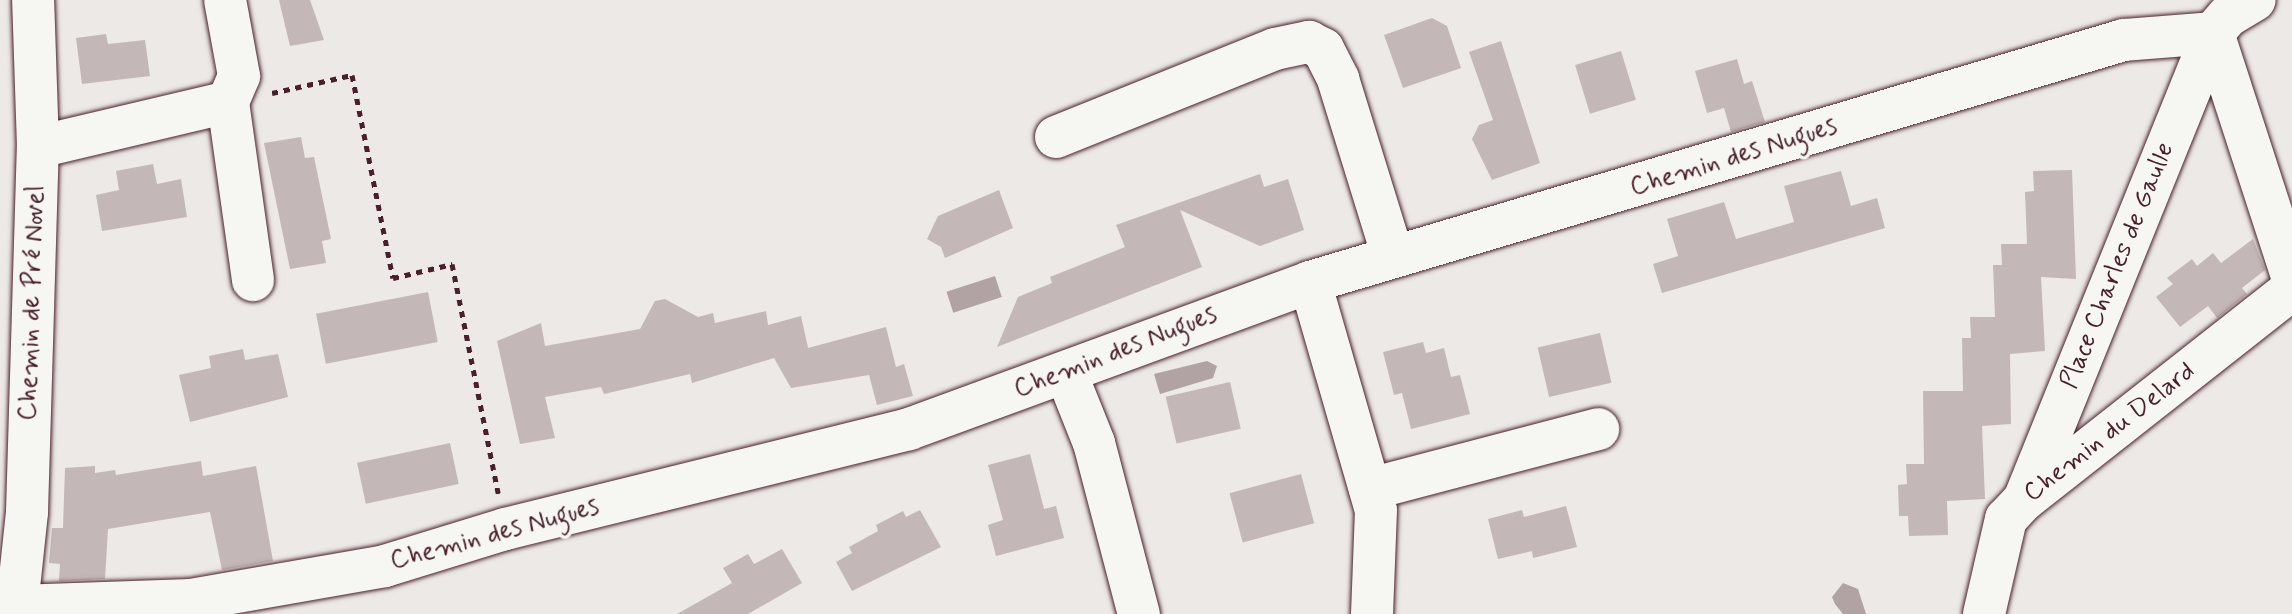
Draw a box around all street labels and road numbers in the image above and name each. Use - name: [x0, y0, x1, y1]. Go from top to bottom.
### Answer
- street label: Chemin des Nugues: [1626, 112, 1842, 204]
- street label: Place Charles de Gaulle: [2056, 143, 2180, 389]
- street label: Chemin de Pré Novel: [13, 186, 53, 420]
- street label: Chemin des Nugues: [1010, 300, 1222, 406]
- street label: Chemin du Delard: [2021, 359, 2199, 507]
- street label: Chemin des Nugues: [387, 492, 603, 578]

